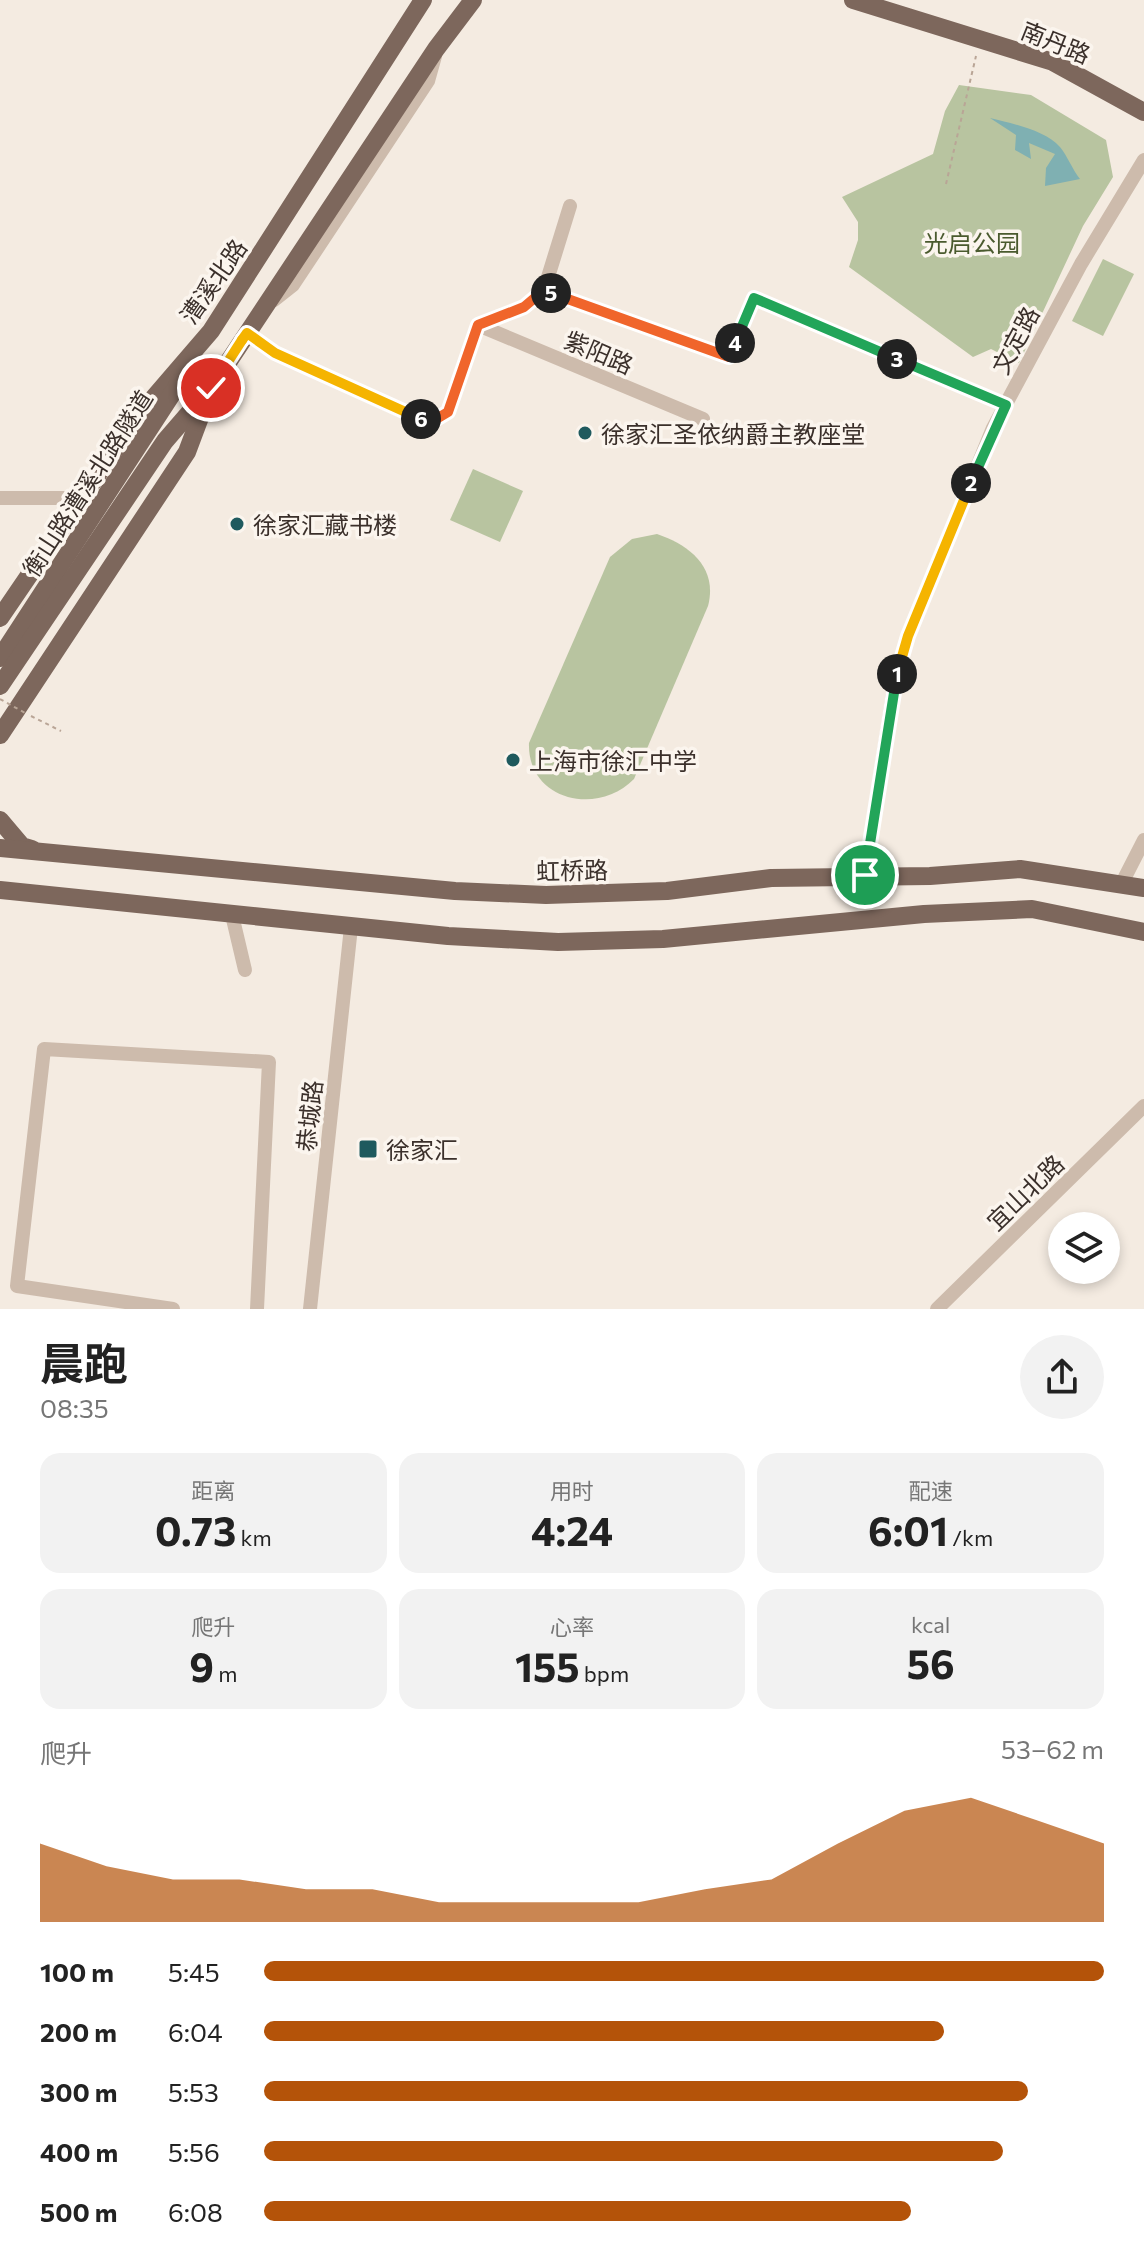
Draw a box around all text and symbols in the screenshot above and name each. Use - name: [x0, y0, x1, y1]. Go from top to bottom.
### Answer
- street label: 南丹路: [1017, 15, 1095, 69]
- park label: 光启公园: [924, 228, 1020, 257]
- street label: 漕溪北路: [174, 233, 252, 329]
- pin: 5: [531, 273, 571, 313]
- text: 5: [545, 279, 557, 306]
- street label: 文定路: [985, 301, 1045, 379]
- pin: 4: [715, 323, 755, 363]
- street label: 紫阳路: [560, 325, 638, 379]
- text: 4: [728, 329, 742, 356]
- pin: 3: [877, 339, 917, 379]
- text: 3: [891, 345, 903, 372]
- pin: [177, 354, 245, 422]
- icon: check: [189, 366, 233, 410]
- street label: 衡山路漕溪北路隧道: [16, 385, 158, 581]
- pin: 6: [401, 399, 441, 439]
- text: 6: [414, 405, 428, 432]
- place label: 徐家汇圣依纳爵主教座堂: [601, 419, 865, 448]
- marker: 徐家汇圣依纳爵主教座堂: [576, 424, 594, 442]
- pin: 2: [951, 463, 991, 503]
- text: 2: [965, 469, 977, 496]
- place label: 徐家汇藏书楼: [253, 510, 397, 539]
- marker: 徐家汇藏书楼: [228, 515, 246, 533]
- pin: 1: [877, 654, 917, 694]
- text: 1: [892, 660, 902, 687]
- place label: 上海市徐汇中学: [529, 746, 697, 775]
- marker: 上海市徐汇中学: [504, 751, 522, 769]
- pin: [831, 841, 899, 909]
- icon: arrive: [843, 853, 887, 897]
- street label: 虹桥路: [536, 855, 608, 885]
- street label: 恭城路: [291, 1079, 327, 1153]
- place label: 徐家汇: [386, 1135, 458, 1164]
- marker: 徐家汇: [357, 1138, 379, 1160]
- street label: 宜山北路: [980, 1148, 1070, 1236]
- map controls: [1048, 1212, 1120, 1284]
- button: layers: [1048, 1212, 1120, 1284]
- text: 晨跑: [40, 1335, 128, 1389]
- button: share: [1020, 1335, 1104, 1419]
- text: 08:35: [40, 1392, 109, 1423]
- text: 距离: [191, 1477, 235, 1504]
- text: 用时: [550, 1477, 594, 1504]
- text: 配速: [909, 1477, 953, 1504]
- text: 0.73: [155, 1505, 236, 1554]
- text: 4:24: [531, 1505, 613, 1554]
- text: 6:01: [868, 1505, 948, 1554]
- text: km: [236, 1524, 272, 1551]
- text: /km: [948, 1524, 993, 1551]
- text: kcal: [911, 1611, 950, 1638]
- text: 爬升: [191, 1613, 235, 1640]
- text: 心率: [550, 1613, 594, 1640]
- text: 56: [907, 1638, 955, 1687]
- text: 9: [189, 1641, 214, 1690]
- text: 155: [515, 1641, 580, 1690]
- text: m: [214, 1660, 237, 1687]
- text: bpm: [580, 1660, 629, 1687]
- text: 53–62 m: [1001, 1733, 1104, 1764]
- text: 爬升: [40, 1737, 92, 1768]
- text: 100 m: [40, 1956, 114, 1987]
- text: 5:45: [168, 1956, 220, 1987]
- text: 200 m: [40, 2016, 117, 2047]
- text: 6:04: [168, 2016, 222, 2047]
- text: 300 m: [40, 2076, 117, 2107]
- text: 5:53: [168, 2076, 219, 2107]
- text: 400 m: [40, 2136, 118, 2167]
- text: 5:56: [168, 2136, 220, 2167]
- text: 500 m: [40, 2196, 117, 2227]
- text: 6:08: [168, 2196, 223, 2227]

